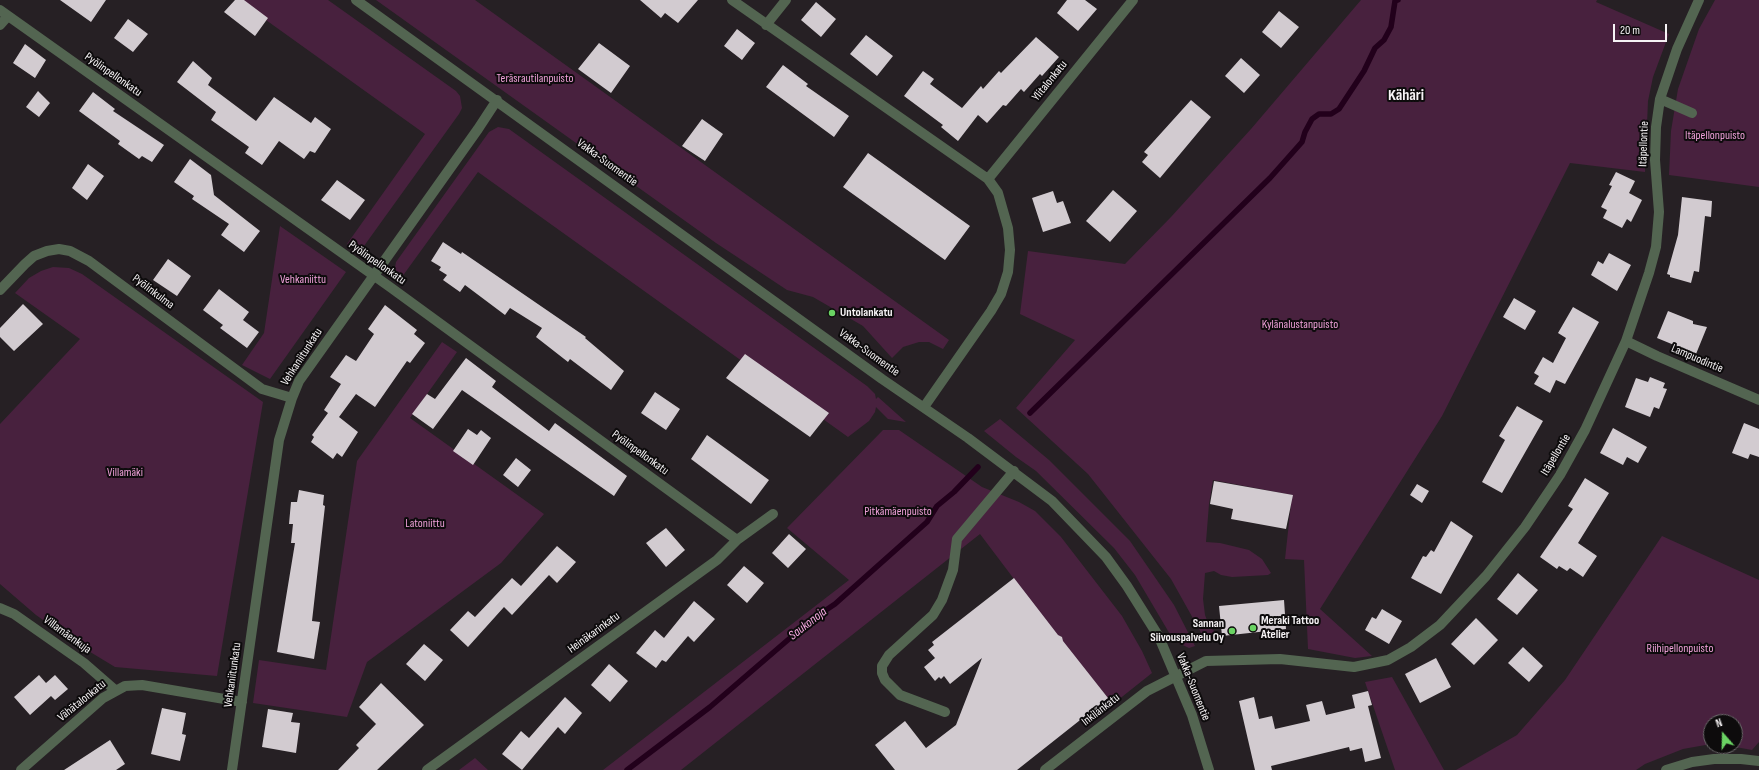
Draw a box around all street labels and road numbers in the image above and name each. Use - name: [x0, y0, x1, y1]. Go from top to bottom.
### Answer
- street label: Pyölinpellonkatu: [81, 50, 145, 100]
- street label: Ylitalonkatu: [1029, 58, 1071, 104]
- street label: Itäpellontie: [1636, 121, 1652, 167]
- street label: Vakka-Suomentie: [574, 136, 640, 190]
- street label: Pyölinpellonkatu: [345, 238, 409, 288]
- street label: Pyölinkulma: [129, 272, 177, 312]
- street label: Vehkaniitunkatu: [278, 326, 326, 388]
- street label: Vakka-Suomentie: [836, 326, 902, 380]
- street label: Lampuodintie: [1669, 342, 1725, 376]
- street label: Pyölinpellonkatu: [609, 428, 671, 478]
- street label: Itäpellontie: [1538, 432, 1574, 478]
- street label: Heinäkarinkatu: [565, 609, 623, 657]
- street label: Villamäenkuja: [40, 613, 94, 657]
- street label: Vehkaniitunkatu: [221, 642, 245, 708]
- street label: Vakka-Suomentie: [1173, 651, 1213, 723]
- street label: Vähätalonkatu: [55, 677, 109, 725]
- street label: Inkilänkatu: [1079, 691, 1123, 729]

